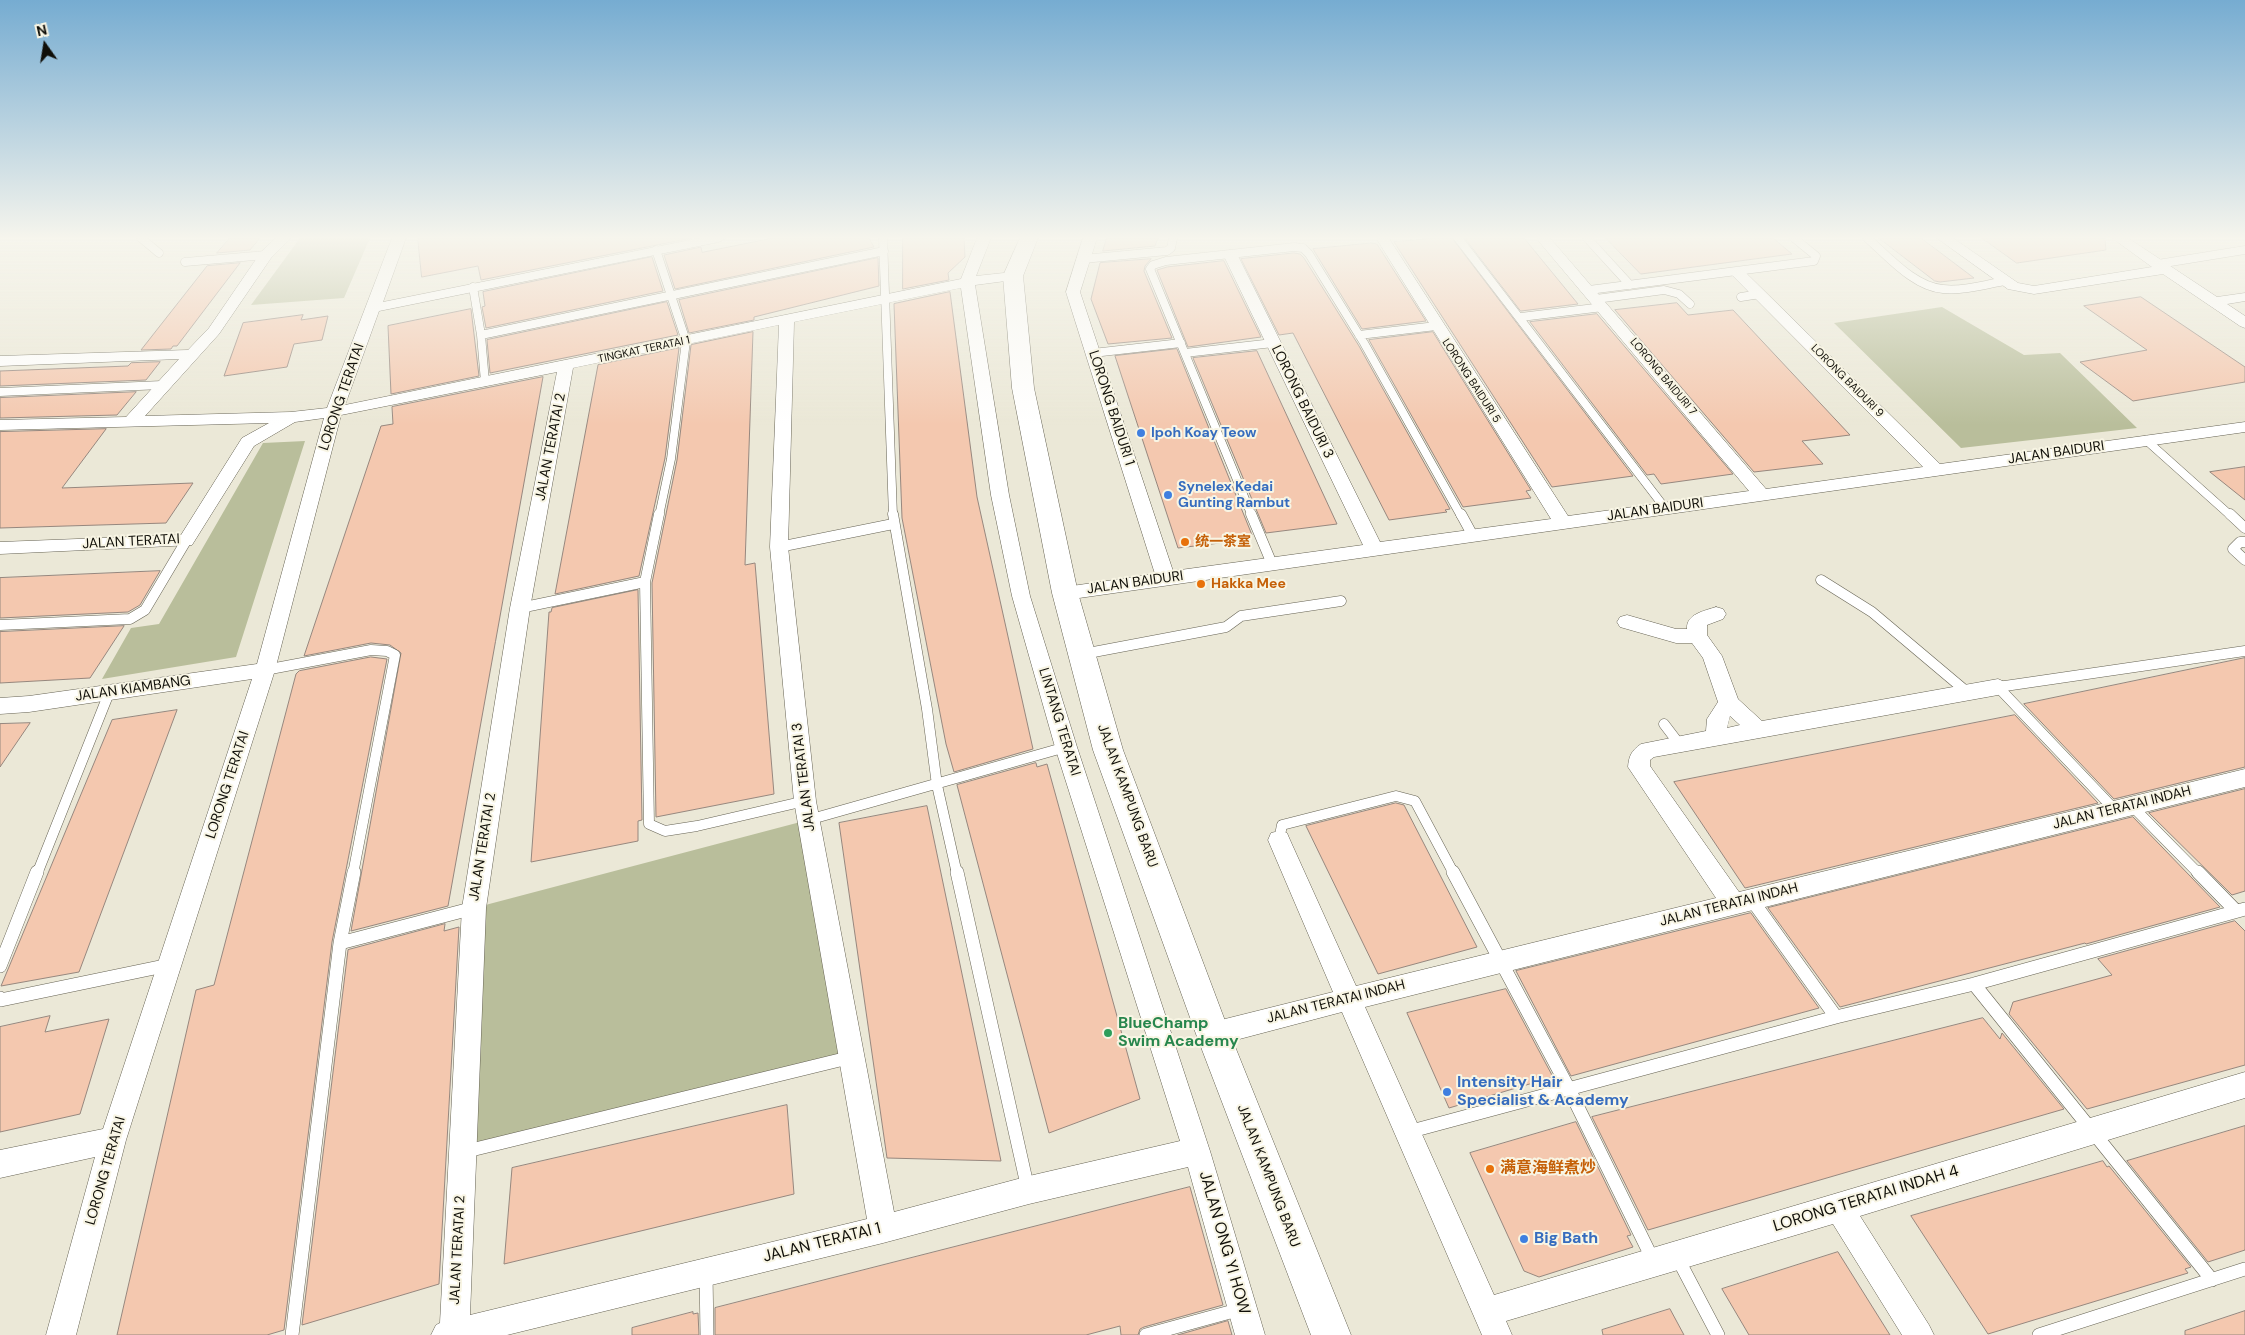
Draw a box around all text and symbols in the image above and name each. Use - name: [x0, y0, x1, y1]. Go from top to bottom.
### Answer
- north arrow: [20, 20, 70, 70]
- text: N: [35, 20, 49, 40]
- street label: TINGKAT TERATAI 1: [597, 334, 691, 366]
- street label: LORONG BAIDURI 7: [1627, 336, 1699, 418]
- street label: LORONG BAIDURI 5: [1439, 337, 1503, 425]
- street label: LORONG TERATAI: [316, 341, 368, 453]
- street label: LORONG BAIDURI 9: [1808, 342, 1886, 420]
- street label: LORONG BAIDURI 3: [1267, 343, 1337, 461]
- street label: LORONG BAIDURI 1: [1085, 348, 1137, 468]
- street label: JALAN TERATAI 2: [532, 392, 570, 502]
- place label: Ipoh Koay Teow: [1151, 425, 1257, 441]
- marker: Ipoh Koay Teow: [1135, 427, 1147, 439]
- street label: JALAN BAIDURI: [2007, 438, 2105, 468]
- place label: Synelex Kedai Gunting Rambut: [1178, 479, 1290, 512]
- marker: Synelex Kedai Gunting Rambut: [1162, 489, 1174, 501]
- street label: JALAN BAIDURI: [1606, 495, 1704, 525]
- street label: JALAN TERATAI: [82, 531, 180, 553]
- place label: 统一茶室: [1195, 534, 1251, 550]
- marker: 统一茶室: [1179, 536, 1191, 548]
- street label: JALAN BAIDURI: [1086, 568, 1184, 598]
- place label: Hakka Mee: [1211, 576, 1286, 592]
- marker: Hakka Mee: [1195, 578, 1207, 590]
- street label: LINTANG TERATAI: [1035, 666, 1083, 778]
- street label: JALAN KIAMBANG: [74, 673, 192, 705]
- street label: JALAN TERATAI 3: [789, 722, 819, 832]
- street label: JALAN KAMPUNG BARU: [1093, 722, 1161, 870]
- street label: LORONG TERATAI: [203, 729, 253, 841]
- street label: JALAN TERATAI INDAH: [2051, 783, 2193, 833]
- street label: JALAN TERATAI 2: [466, 792, 500, 902]
- street label: JALAN TERATAI INDAH: [1658, 880, 1800, 930]
- street label: JALAN TERATAI INDAH: [1265, 977, 1407, 1027]
- place label: BlueChamp Swim Academy: [1118, 1014, 1239, 1052]
- marker: BlueChamp Swim Academy: [1102, 1027, 1114, 1039]
- place label: Intensity Hair Specialist & Academy: [1457, 1073, 1629, 1111]
- marker: Intensity Hair Specialist & Academy: [1441, 1086, 1453, 1098]
- street label: JALAN KAMPUNG BARU: [1233, 1102, 1303, 1250]
- street label: LORONG TERATAI: [82, 1115, 130, 1227]
- place label: 满意海鲜煮炒: [1500, 1159, 1596, 1179]
- street label: LORONG TERATAI INDAH 4: [1771, 1162, 1961, 1236]
- marker: 满意海鲜煮炒: [1484, 1163, 1496, 1175]
- street label: JALAN ONG YI HOW: [1194, 1169, 1254, 1317]
- street label: JALAN TERATAI 2: [447, 1195, 469, 1305]
- street label: JALAN TERATAI 1: [761, 1219, 883, 1267]
- place label: Big Bath: [1534, 1229, 1598, 1249]
- marker: Big Bath: [1518, 1233, 1530, 1245]

